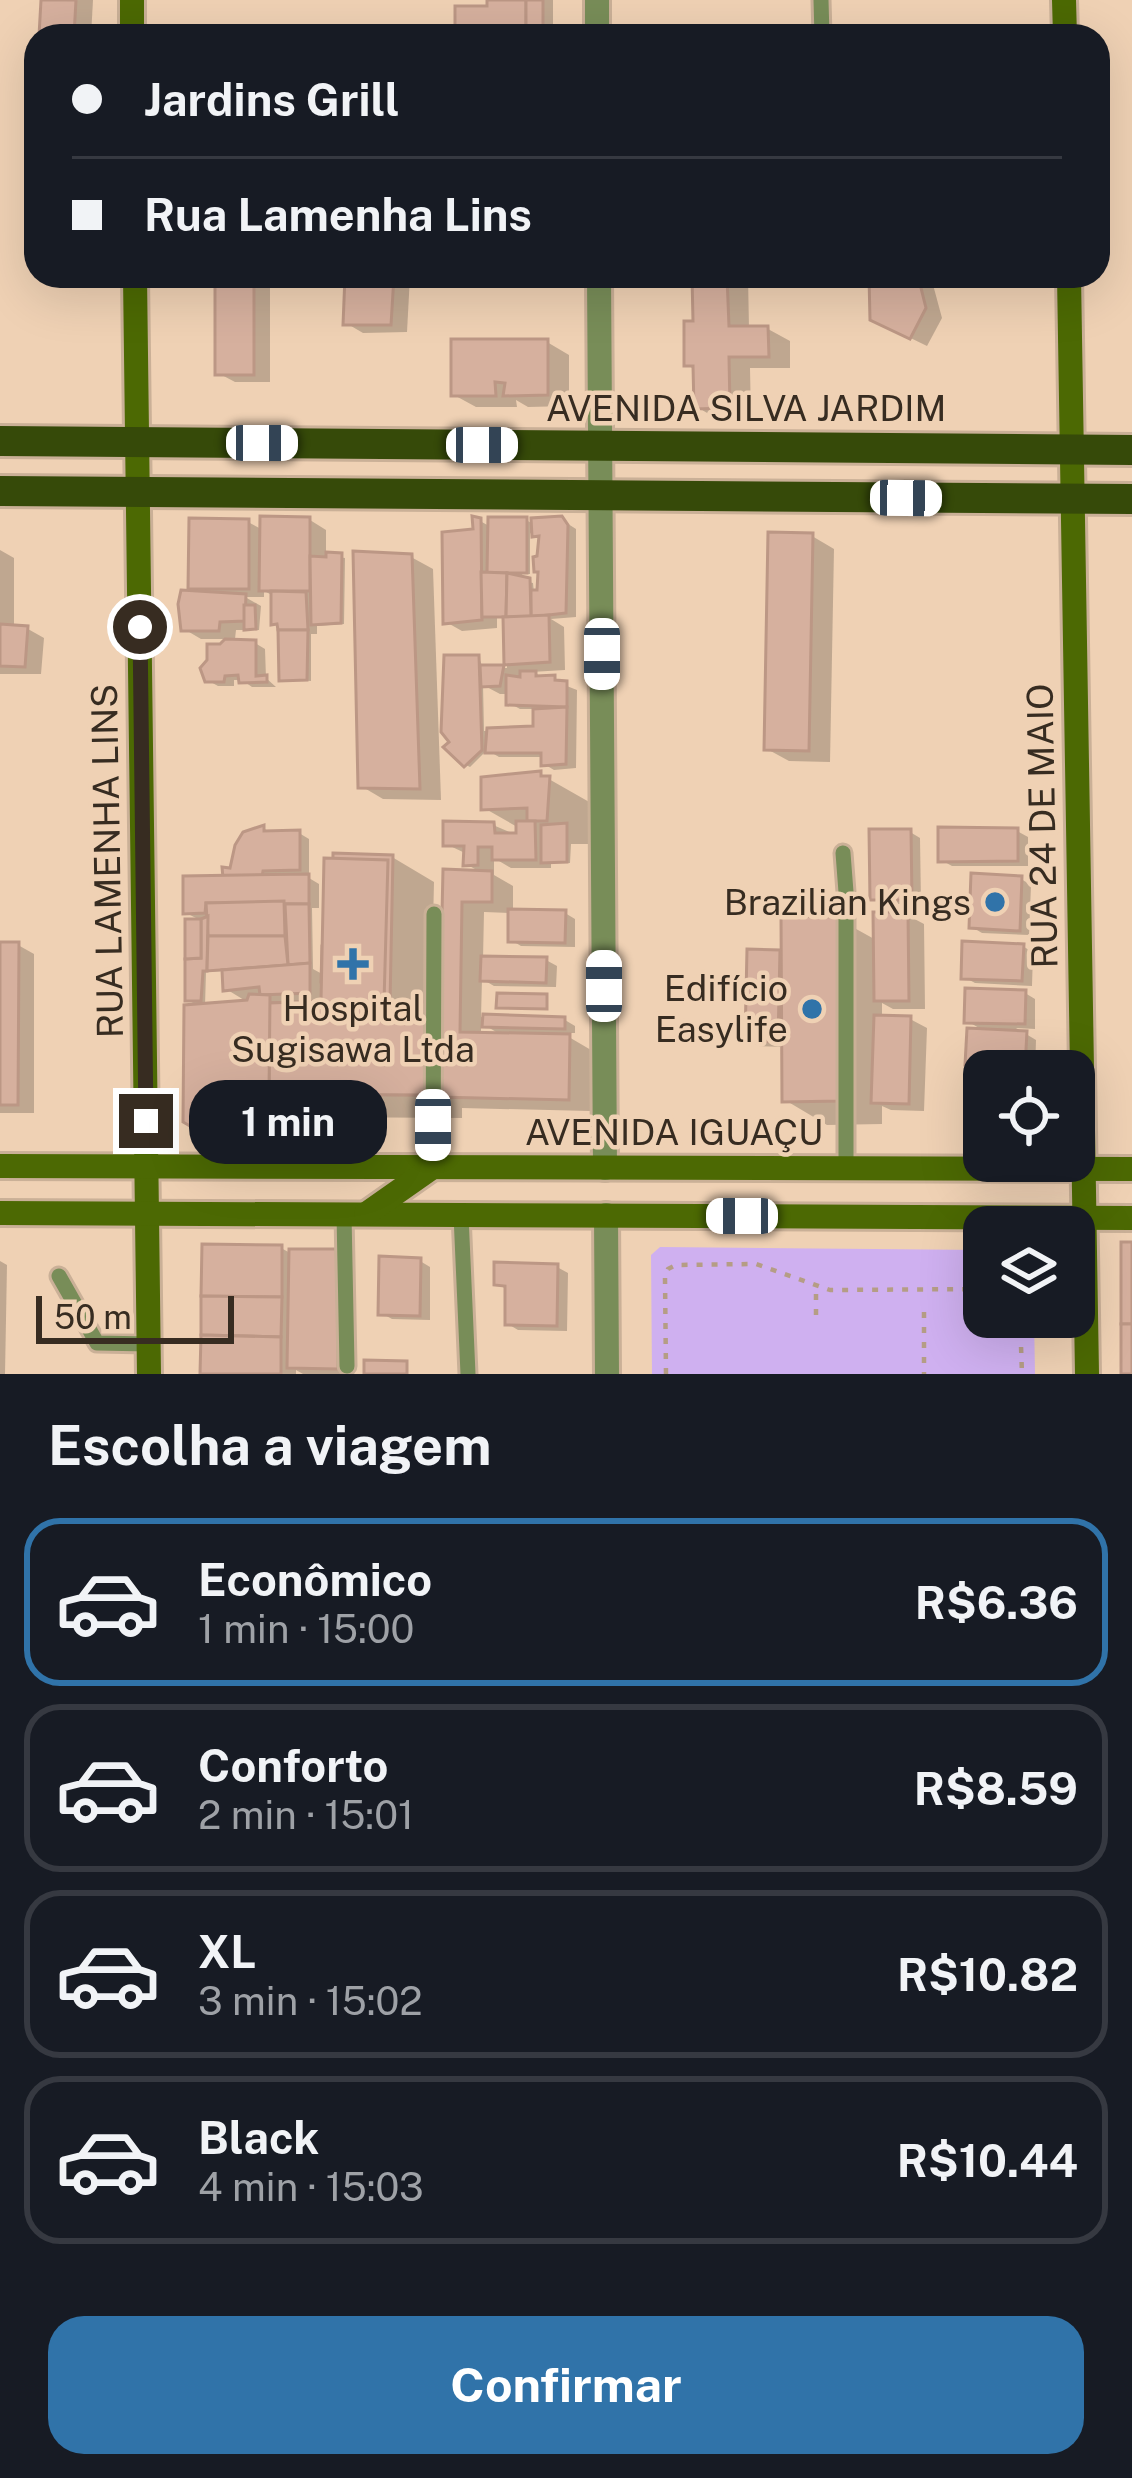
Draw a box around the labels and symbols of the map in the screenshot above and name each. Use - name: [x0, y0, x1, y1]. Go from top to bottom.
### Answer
- street label: AVENIDA SILVA JARDIM: [546, 387, 946, 429]
- car: [226, 425, 298, 461]
- car: [446, 427, 518, 463]
- car: [870, 479, 942, 517]
- route start: [113, 600, 167, 654]
- car: [584, 618, 620, 690]
- street label: RUA LAMENHA LINS: [83, 683, 131, 1039]
- street label: RUA 24 DE MAIO: [1019, 683, 1065, 969]
- place label: Brazilian Kings: [724, 881, 971, 923]
- marker: Brazilian Kings: [982, 889, 1008, 915]
- marker: Hospital Sugisawa Ltda: [337, 948, 369, 980]
- car: [586, 950, 622, 1022]
- place label: Edifício Easylife: [655, 967, 788, 1050]
- place label: Hospital Sugisawa Ltda: [231, 987, 475, 1070]
- marker: Edifício Easylife: [799, 996, 825, 1022]
- callout: 1 min: [188, 1079, 386, 1163]
- car: [415, 1089, 451, 1161]
- route end: [119, 1094, 173, 1148]
- street label: AVENIDA IGUAÇU: [525, 1111, 823, 1153]
- car: [706, 1198, 778, 1234]
- scale bar: [36, 1290, 234, 1343]

